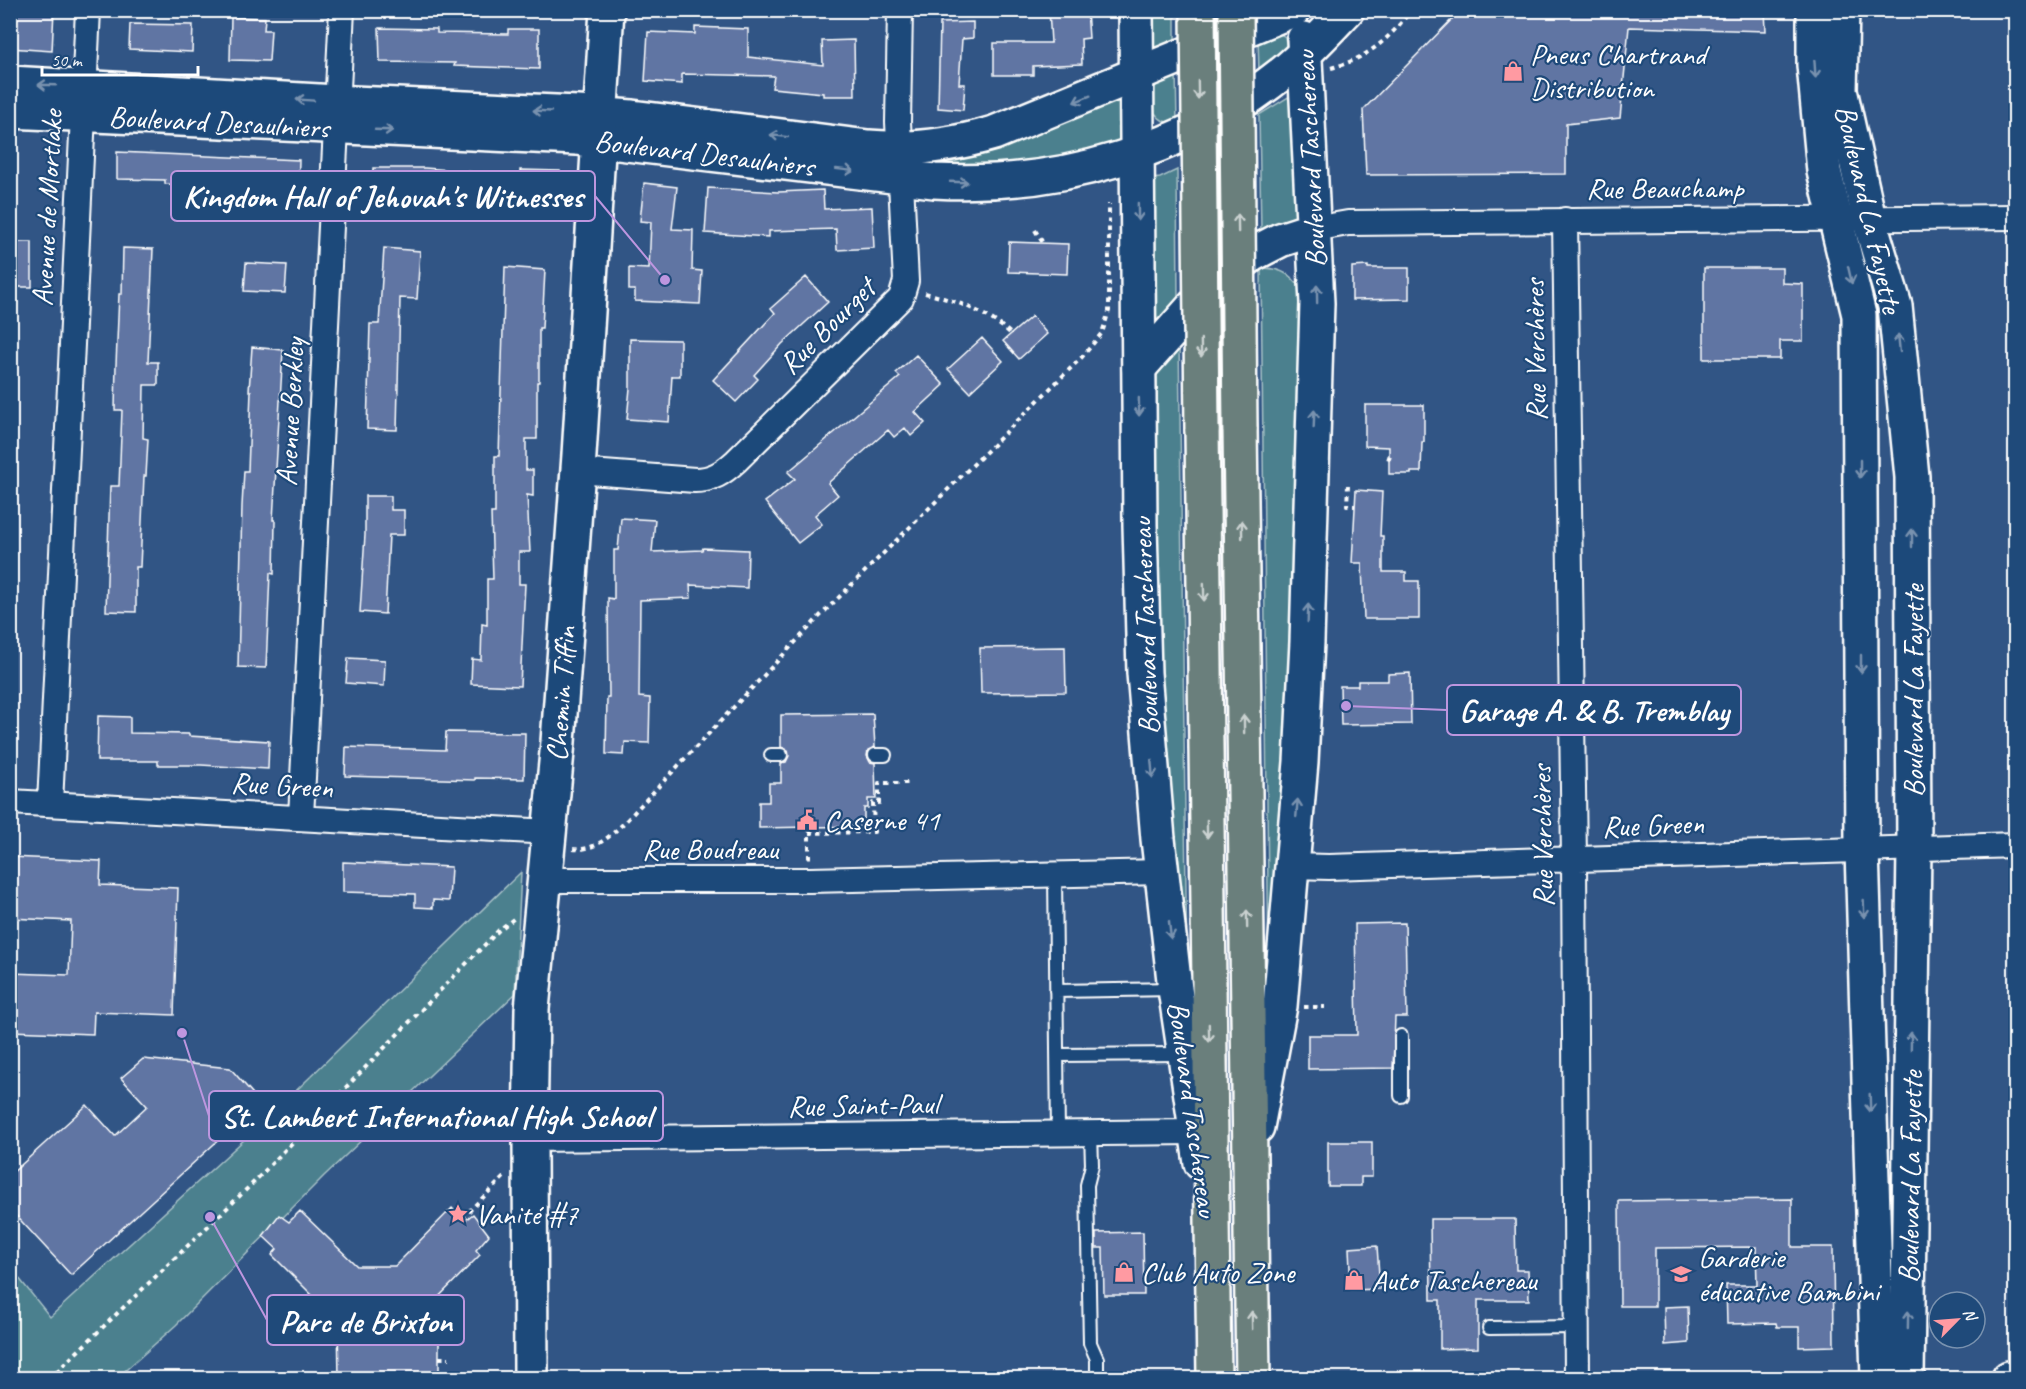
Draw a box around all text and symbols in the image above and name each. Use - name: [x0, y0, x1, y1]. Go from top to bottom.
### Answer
- place label: Pneus Chartrand Distribution: [1530, 35, 1710, 107]
- scale bar: [42, 39, 198, 77]
- street label: Boulevard Taschereau: [1285, 48, 1335, 268]
- text: 50 m: [51, 49, 84, 71]
- one-way arrow: [1809, 58, 1820, 78]
- shop icon: Pneus Chartrand Distribution: [1501, 59, 1525, 83]
- one-way arrow: [38, 79, 58, 90]
- one-way arrow: [1193, 79, 1204, 99]
- one-way arrow: [295, 94, 315, 105]
- one-way arrow: [1073, 94, 1092, 105]
- street label: Boulevard Desaulniers: [108, 97, 333, 147]
- street label: Boulevard La Fayette: [1827, 101, 1912, 319]
- one-way arrow: [532, 106, 552, 117]
- street label: Avenue de Mortlake: [23, 107, 71, 307]
- street label: Boulevard Desaulniers: [593, 121, 819, 186]
- one-way arrow: [373, 124, 393, 136]
- one-way arrow: [769, 130, 789, 141]
- one-way arrow: [834, 165, 854, 176]
- street label: Rue Beauchamp: [1586, 169, 1745, 207]
- callout: Kingdom Hall of Jehovah's Witnesses: [171, 171, 595, 221]
- text: Kingdom Hall of Jehovah's Witnesses: [183, 176, 586, 217]
- one-way arrow: [949, 177, 969, 188]
- one-way arrow: [1132, 201, 1144, 221]
- one-way arrow: [1232, 213, 1244, 233]
- one-way arrow: [1845, 265, 1856, 284]
- street label: Rue Bourget: [771, 267, 886, 382]
- street label: Rue Verchères: [1515, 276, 1555, 422]
- one-way arrow: [1311, 284, 1323, 304]
- street label: Avenue Berkley: [267, 334, 313, 487]
- one-way arrow: [1893, 334, 1904, 354]
- one-way arrow: [1195, 337, 1207, 357]
- one-way arrow: [1133, 396, 1145, 416]
- one-way arrow: [1309, 409, 1320, 429]
- one-way arrow: [1854, 458, 1866, 478]
- street label: Boulevard Taschereau: [1122, 515, 1168, 735]
- one-way arrow: [1236, 520, 1248, 540]
- one-way arrow: [1906, 528, 1918, 548]
- one-way arrow: [1198, 582, 1210, 602]
- street label: Boulevard La Fayette: [1894, 583, 1932, 797]
- one-way arrow: [1302, 604, 1313, 624]
- street label: Chemin Tiffin: [537, 624, 585, 763]
- one-way arrow: [1855, 653, 1867, 673]
- callout: Garage A. & B. Tremblay: [1447, 685, 1741, 735]
- text: Garage A. & B. Tremblay: [1459, 690, 1732, 731]
- one-way arrow: [1238, 715, 1250, 735]
- one-way arrow: [1147, 759, 1158, 779]
- street label: Rue Verchères: [1522, 762, 1562, 908]
- street label: Rue Green: [230, 763, 334, 807]
- one-way arrow: [1291, 799, 1302, 819]
- place label: Caserne 41: [824, 801, 941, 839]
- street label: Rue Green: [1601, 804, 1705, 846]
- public building icon: Caserne 41: [795, 808, 819, 832]
- one-way arrow: [1201, 819, 1213, 839]
- street label: Rue Boudreau: [642, 830, 780, 868]
- one-way arrow: [1858, 898, 1869, 918]
- one-way arrow: [1241, 910, 1253, 930]
- one-way arrow: [1164, 920, 1175, 940]
- street label: Boulevard Taschereau: [1159, 999, 1227, 1221]
- one-way arrow: [1203, 1023, 1215, 1043]
- one-way arrow: [1905, 1032, 1917, 1052]
- street label: Boulevard La Fayette: [1889, 1068, 1931, 1283]
- street label: Rue Saint-Paul: [787, 1085, 944, 1125]
- callout: St. Lambert International High School: [209, 1091, 663, 1141]
- one-way arrow: [1864, 1093, 1876, 1113]
- text: St. Lambert International High School: [221, 1096, 657, 1137]
- place label: Vanité #7: [475, 1195, 579, 1233]
- place icon: Vanité #7: [446, 1202, 470, 1226]
- place label: Garderie éducative Bambini: [1698, 1238, 1883, 1310]
- place label: Club Auto Zone: [1141, 1253, 1297, 1291]
- shop icon: Club Auto Zone: [1112, 1260, 1136, 1284]
- place label: Auto Taschereau: [1371, 1261, 1539, 1299]
- school or university icon: Garderie éducative Bambini: [1669, 1262, 1693, 1286]
- shop icon: Auto Taschereau: [1342, 1268, 1366, 1292]
- north arrow: [1927, 1290, 1987, 1350]
- callout: Parc de Brixton: [267, 1295, 464, 1345]
- text: Parc de Brixton: [280, 1301, 454, 1342]
- text: N: [1959, 1305, 1982, 1326]
- one-way arrow: [1246, 1311, 1258, 1331]
- one-way arrow: [1902, 1311, 1913, 1331]

